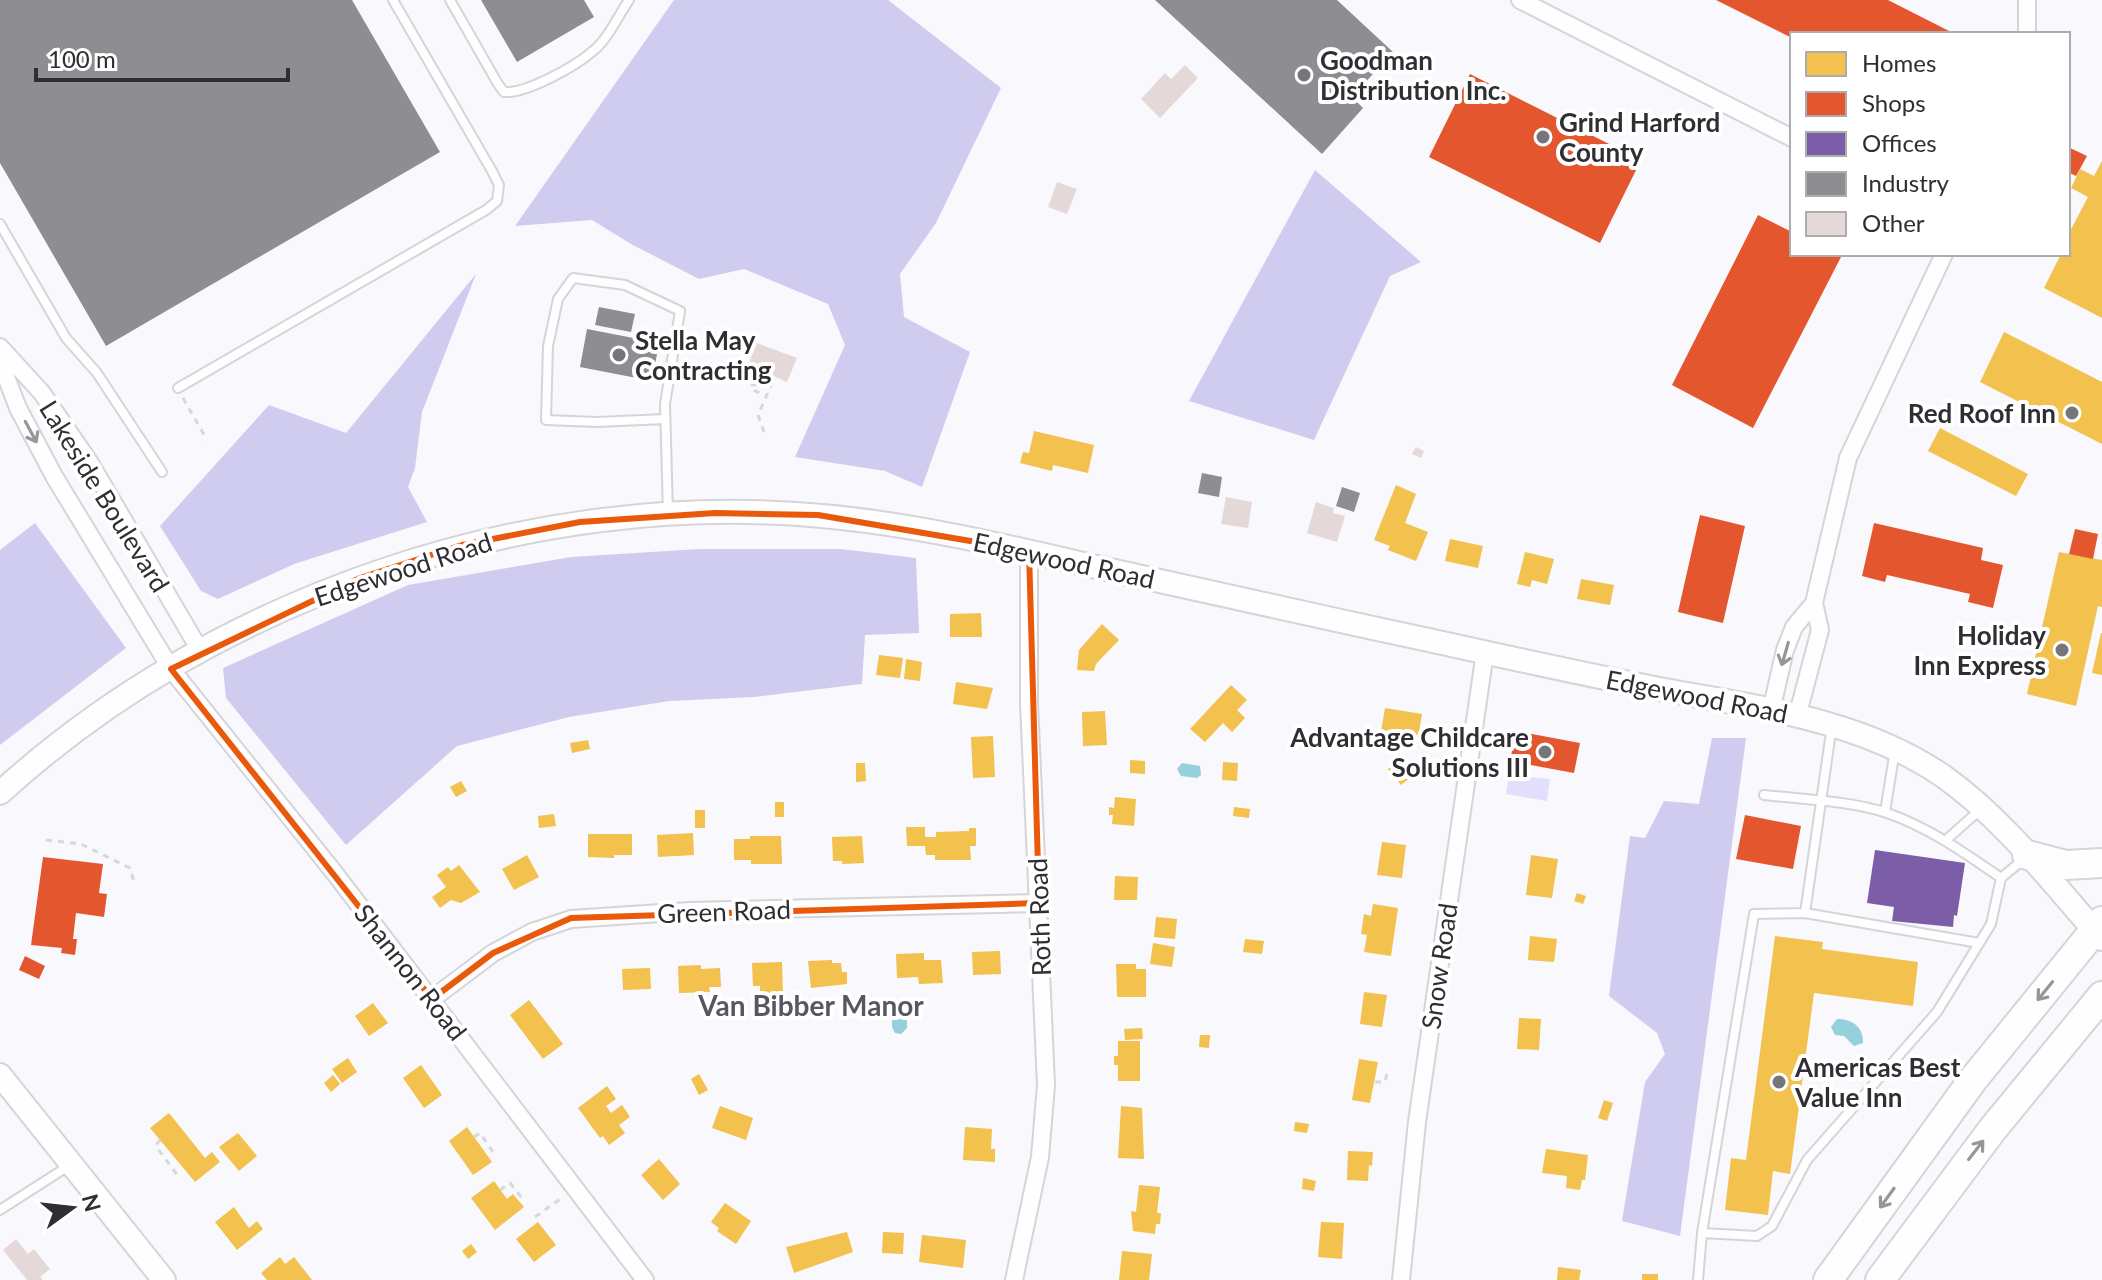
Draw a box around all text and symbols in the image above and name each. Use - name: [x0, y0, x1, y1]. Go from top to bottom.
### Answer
- scale bar: [36, 32, 288, 82]
- legend: [1790, 32, 2070, 256]
- text: 100 m: [48, 44, 116, 73]
- place label: Goodman Distribution Inc.: [1320, 44, 1507, 106]
- text: Homes: [1862, 48, 1936, 77]
- marker: Goodman Distribution Inc.: [1295, 66, 1313, 84]
- text: Shops: [1862, 88, 1926, 117]
- place label: Grind Harford County: [1559, 106, 1720, 168]
- marker: Grind Harford County: [1534, 128, 1552, 146]
- text: Offices: [1862, 128, 1937, 157]
- text: Industry: [1862, 168, 1949, 197]
- text: Other: [1862, 208, 1925, 237]
- place label: Stella May Contracting: [635, 324, 772, 386]
- marker: Stella May Contracting: [610, 346, 628, 364]
- street label: Lakeside Boulevard: [33, 394, 177, 598]
- place label: Red Roof Inn: [1908, 397, 2056, 429]
- marker: Red Roof Inn: [2063, 404, 2081, 422]
- one-way arrow: [24, 420, 40, 444]
- street label: Edgewood Road: [310, 525, 496, 613]
- street label: Edgewood Road: [970, 525, 1158, 595]
- place label: Holiday Inn Express: [1913, 619, 2046, 681]
- one-way arrow: [1777, 641, 1791, 666]
- marker: Holiday Inn Express: [2053, 641, 2071, 659]
- street label: Edgewood Road: [1603, 663, 1791, 729]
- place label: Advantage Childcare Solutions III: [1289, 721, 1529, 783]
- marker: Advantage Childcare Solutions III: [1536, 743, 1554, 761]
- street label: Roth Road: [1021, 857, 1057, 977]
- street label: Green Road: [656, 893, 792, 929]
- street label: Shannon Road: [348, 898, 474, 1046]
- street label: Snow Road: [1414, 901, 1464, 1031]
- one-way arrow: [2036, 980, 2054, 1001]
- district label: Van Bibber Manor: [697, 988, 924, 1022]
- place label: Americas Best Value Inn: [1794, 1051, 1961, 1113]
- marker: Americas Best Value Inn: [1770, 1073, 1788, 1091]
- one-way arrow: [1968, 1140, 1985, 1161]
- north arrow: [32, 1168, 112, 1248]
- one-way arrow: [1879, 1186, 1895, 1208]
- text: N: [77, 1191, 107, 1214]

